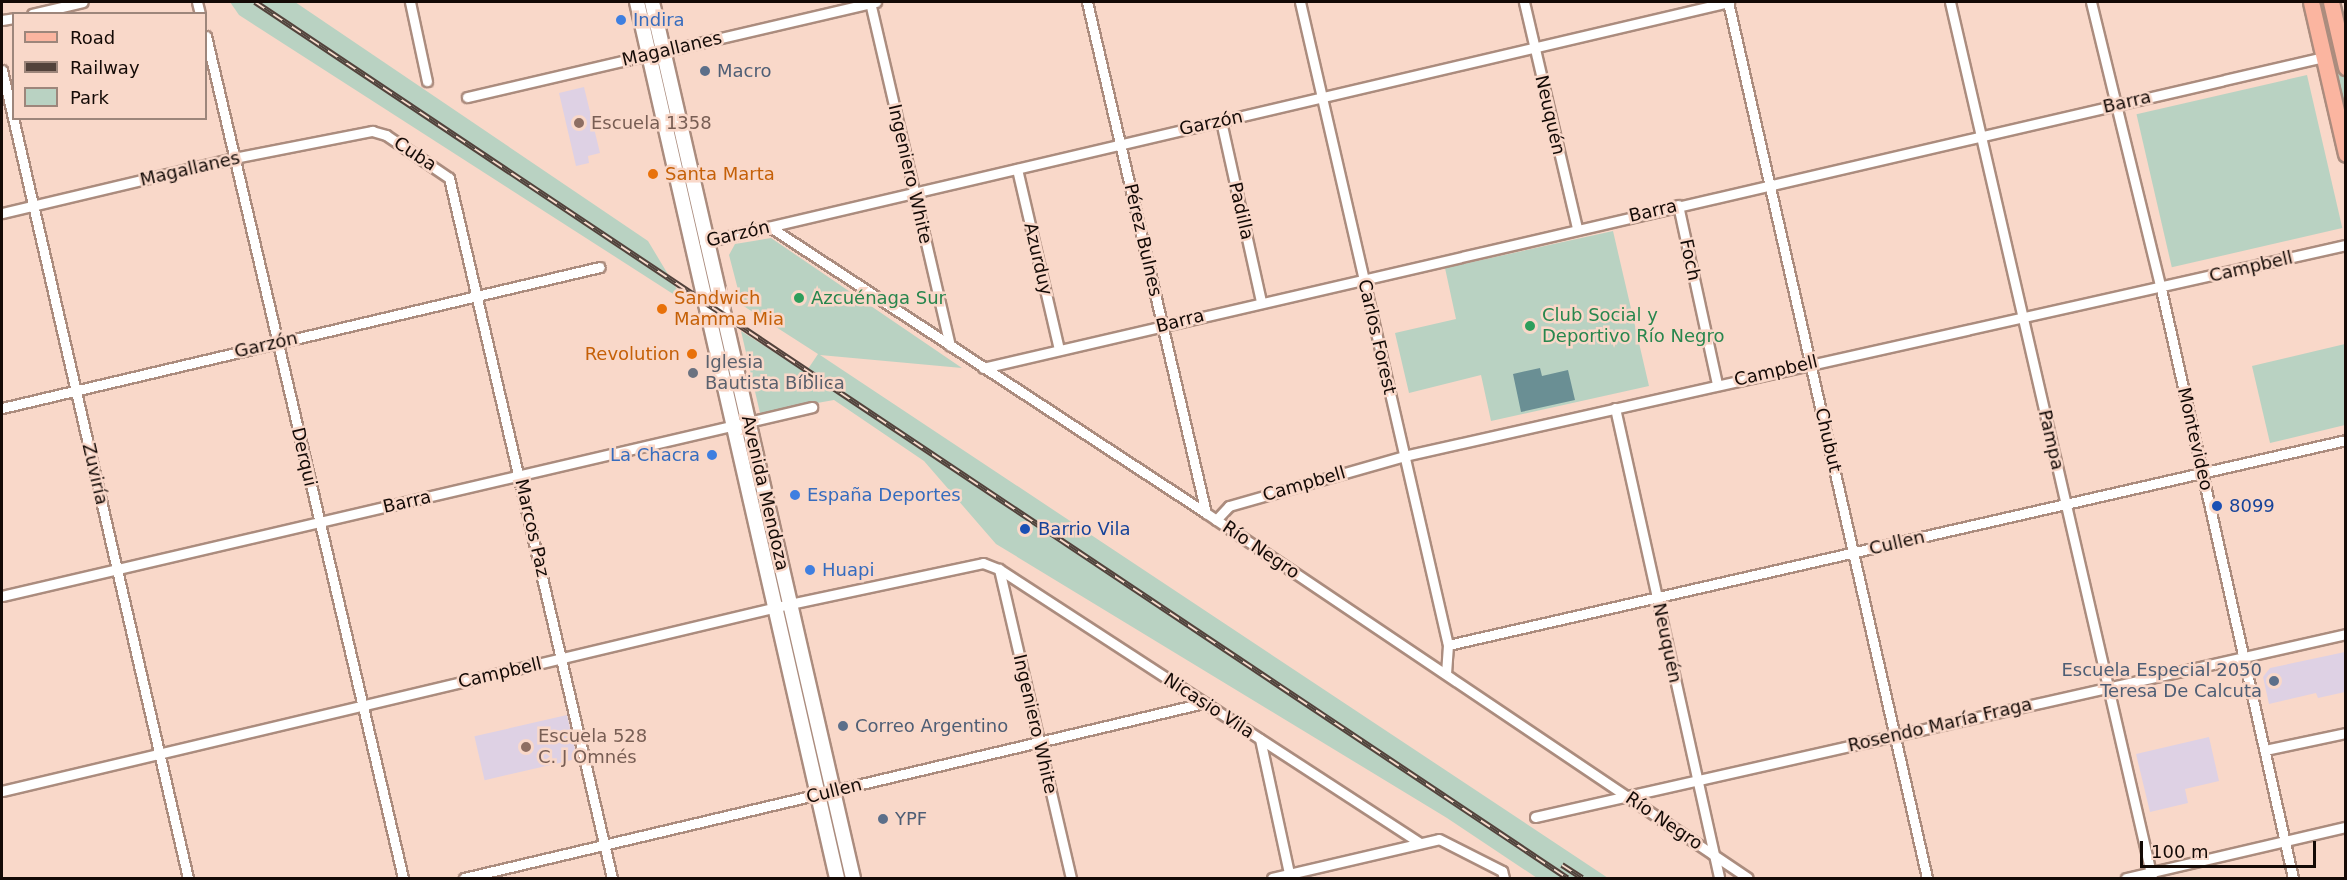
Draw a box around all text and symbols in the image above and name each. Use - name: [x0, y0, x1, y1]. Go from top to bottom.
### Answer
- place label: Indira: [633, 9, 685, 31]
- legend: [12, 12, 207, 120]
- marker: Indira: [614, 13, 628, 27]
- text: Road: [70, 27, 115, 48]
- street label: Magallanes: [620, 27, 724, 71]
- text: Railway: [70, 57, 140, 78]
- place label: Macro: [717, 60, 771, 82]
- marker: Macro: [698, 64, 712, 78]
- street label: Neuquén: [1530, 73, 1570, 157]
- street label: Barra: [2101, 86, 2153, 118]
- text: Park: [70, 87, 109, 108]
- street label: Ingeniero White: [883, 102, 937, 246]
- street label: Garzón: [1177, 106, 1245, 140]
- place label: Escuela 1358: [591, 112, 712, 134]
- marker: Escuela 1358: [572, 116, 586, 130]
- street label: Cuba: [390, 132, 440, 176]
- street label: Magallanes: [138, 147, 242, 191]
- place label: Santa Marta: [665, 163, 775, 185]
- marker: Santa Marta: [646, 167, 660, 181]
- street label: Padilla: [1224, 180, 1258, 242]
- street label: Pérez Bulnes: [1120, 181, 1166, 299]
- street label: Barra: [1627, 195, 1679, 227]
- street label: Garzón: [704, 216, 772, 252]
- street label: Azurduy: [1019, 221, 1057, 297]
- street label: Foch: [1675, 237, 1705, 283]
- street label: Campbell: [2207, 247, 2295, 287]
- street label: Carlos Forest: [1353, 277, 1401, 397]
- place label: Azcuénaga Sur: [811, 287, 946, 309]
- place label: Sandwich Mamma Mia: [674, 288, 784, 330]
- marker: Azcuénaga Sur: [792, 291, 806, 305]
- marker: Sandwich Mamma Mia: [655, 302, 669, 316]
- street label: Barra: [1154, 305, 1206, 337]
- place label: Club Social y Deportivo Río Negro: [1542, 305, 1724, 348]
- marker: Club Social y Deportivo Río Negro: [1523, 319, 1537, 333]
- street label: Garzón: [232, 327, 300, 363]
- place label: Revolution: [585, 343, 680, 365]
- marker: Revolution: [685, 347, 699, 361]
- street label: Campbell: [1732, 351, 1820, 391]
- place label: Iglesia Bautista Bíblica: [705, 352, 845, 394]
- marker: Iglesia Bautista Bíblica: [686, 366, 700, 380]
- street label: Montevideo: [2173, 385, 2217, 493]
- street label: Chubut: [1810, 406, 1846, 474]
- street label: Pampa: [2034, 408, 2068, 472]
- street label: Avenida Mendoza: [737, 413, 793, 573]
- street label: Derqui: [287, 425, 321, 489]
- street label: Zuviría: [77, 441, 113, 507]
- place label: La Chacra: [610, 444, 700, 466]
- marker: La Chacra: [705, 448, 719, 462]
- street label: Campbell: [1260, 462, 1348, 506]
- street label: Marcos Paz: [510, 477, 554, 579]
- place label: España Deportes: [807, 484, 961, 506]
- street label: Barra: [381, 486, 433, 518]
- marker: España Deportes: [788, 488, 802, 502]
- place label: 8099: [2229, 495, 2275, 517]
- marker: 8099: [2210, 499, 2224, 513]
- street label: Río Negro: [1218, 516, 1304, 584]
- place label: Barrio Vila: [1038, 518, 1131, 540]
- marker: Barrio Vila: [1016, 520, 1034, 538]
- street label: Cullen: [1867, 526, 1927, 560]
- place label: Huapi: [822, 559, 874, 581]
- marker: Huapi: [803, 563, 817, 577]
- street label: Neuquén: [1648, 601, 1686, 685]
- street label: Ingeniero White: [1008, 652, 1062, 796]
- street label: Campbell: [456, 653, 544, 693]
- place label: Escuela Especial 2050 Teresa De Calcuta: [2061, 660, 2262, 702]
- street label: Nicasio Vila: [1160, 669, 1258, 743]
- marker: Escuela Especial 2050 Teresa De Calcuta: [2267, 674, 2281, 688]
- street label: Rosendo María Fraga: [1846, 693, 2034, 757]
- place label: Correo Argentino: [855, 715, 1008, 737]
- marker: Correo Argentino: [836, 719, 850, 733]
- place label: Escuela 528 C. J Omnés: [538, 726, 647, 768]
- marker: Escuela 528 C. J Omnés: [519, 740, 533, 754]
- street label: Cullen: [804, 774, 864, 808]
- street label: Río Negro: [1621, 787, 1707, 855]
- place label: YPF: [895, 808, 927, 830]
- marker: YPF: [876, 812, 890, 826]
- scale bar: [2143, 829, 2318, 867]
- text: 100 m: [2151, 841, 2209, 862]

